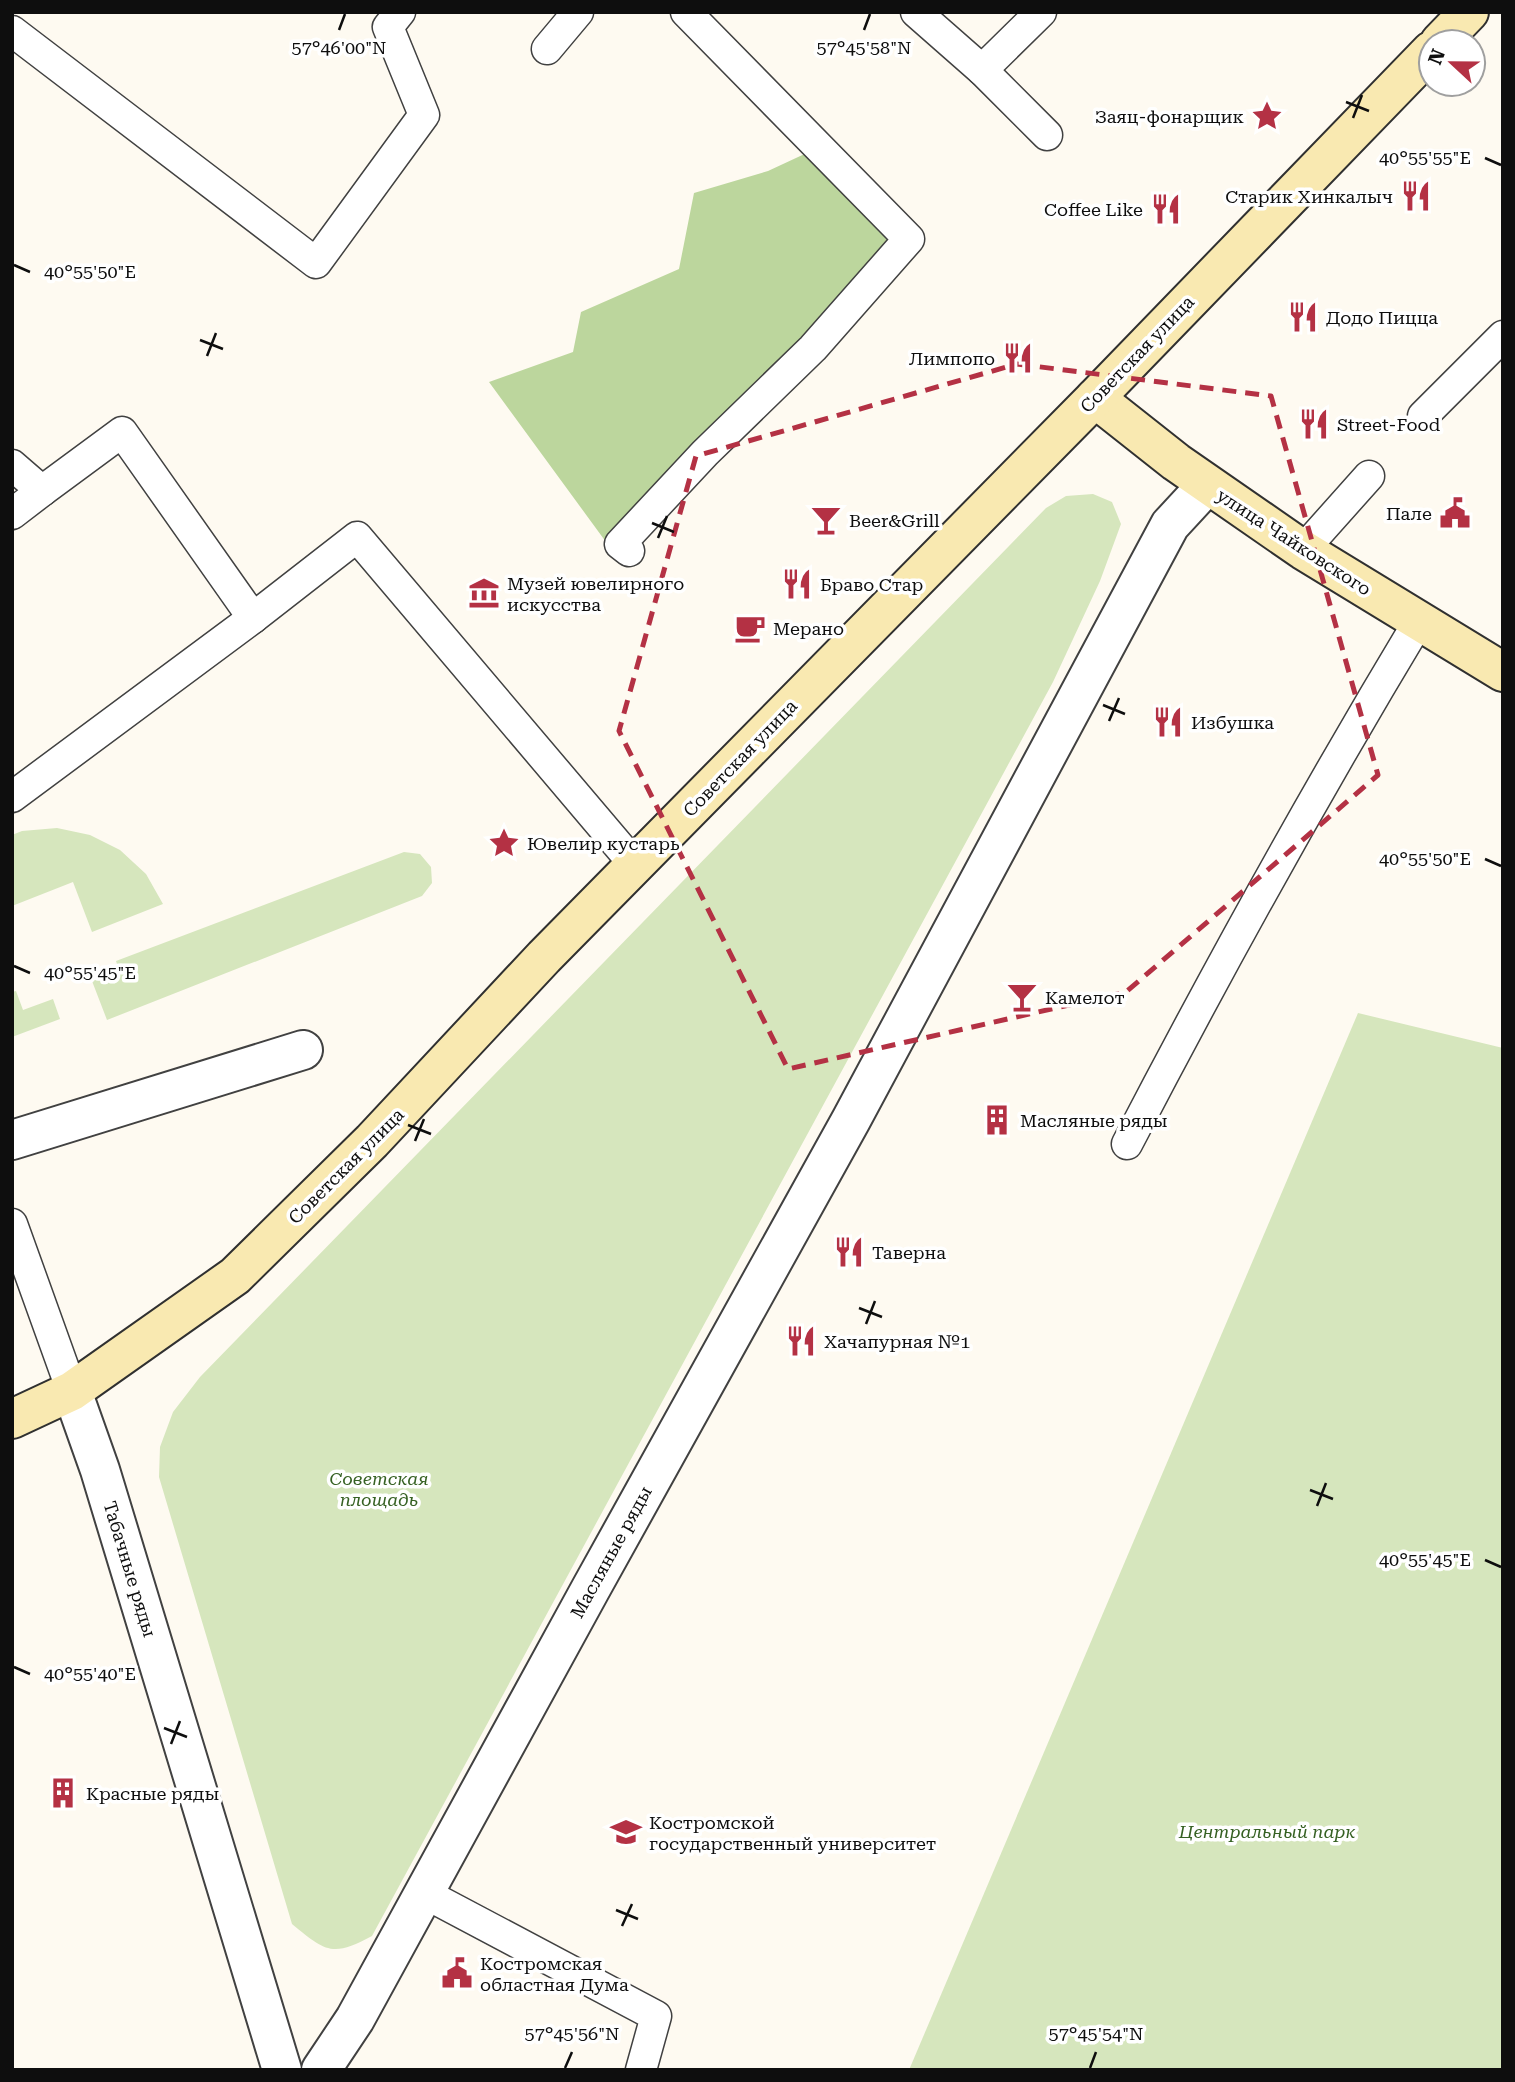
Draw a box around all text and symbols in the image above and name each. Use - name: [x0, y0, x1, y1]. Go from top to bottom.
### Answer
- north arrow: [1417, 28, 1487, 98]
- text: 57°46'00"N: [292, 37, 386, 58]
- text: 57°45'58"N: [817, 37, 911, 58]
- text: N: [1423, 45, 1450, 68]
- place icon: Заяц-фонарщик: [1250, 99, 1284, 133]
- place label: Заяц-фонарщик: [1095, 106, 1244, 127]
- text: 40°55'55"E: [1379, 147, 1471, 168]
- restaurant icon: Старик Хинкалыч: [1399, 179, 1433, 213]
- place label: Старик Хинкалыч: [1225, 186, 1393, 207]
- restaurant icon: Coffee Like: [1149, 192, 1183, 226]
- place label: Coffee Like: [1044, 199, 1143, 220]
- text: 40°55'50"E: [44, 261, 136, 282]
- street label: Советская улица: [1076, 291, 1198, 417]
- restaurant icon: Додо Пицца: [1286, 300, 1320, 334]
- place label: Додо Пицца: [1326, 307, 1438, 328]
- restaurant icon: Лимпопо: [1001, 341, 1035, 375]
- place label: Лимпопо: [909, 348, 995, 369]
- restaurant icon: Street-Food: [1297, 407, 1331, 441]
- place label: Street-Food: [1337, 414, 1441, 435]
- street label: улица Чайковского: [1213, 484, 1375, 600]
- public building icon: Пале: [1438, 496, 1472, 530]
- bar icon: Beer&Grill: [809, 503, 843, 537]
- place label: Пале: [1386, 503, 1432, 524]
- place label: Beer&Grill: [849, 510, 940, 531]
- restaurant icon: Браво Стар: [780, 567, 814, 601]
- place label: Музей ювелирного искусства: [507, 573, 684, 615]
- place label: Браво Стар: [820, 574, 923, 595]
- museum icon: Музей ювелирного искусства: [467, 576, 501, 610]
- cafe icon: Мерано: [733, 611, 767, 645]
- place label: Мерано: [773, 618, 844, 639]
- street label: Советская улица: [679, 695, 801, 821]
- restaurant icon: Избушка: [1151, 705, 1185, 739]
- place label: Избушка: [1191, 712, 1274, 733]
- place icon: Ювелир кустарь: [487, 826, 521, 860]
- place label: Ювелир кустарь: [527, 833, 680, 854]
- text: 40°55'50"E: [1379, 848, 1471, 869]
- text: 40°55'45"E: [44, 962, 136, 983]
- bar icon: Камелот: [1005, 980, 1039, 1014]
- place label: Камелот: [1045, 987, 1125, 1008]
- building icon: Масляные ряды: [980, 1103, 1014, 1137]
- street label: Советская улица: [284, 1104, 408, 1228]
- place label: Масляные ряды: [1020, 1110, 1168, 1131]
- restaurant icon: Таверна: [832, 1235, 866, 1269]
- place label: Таверна: [872, 1242, 946, 1263]
- restaurant icon: Хачапурная №1: [784, 1324, 818, 1358]
- place label: Хачапурная №1: [824, 1331, 970, 1352]
- park label: Советская площадь: [329, 1468, 429, 1510]
- street label: Масляные ряды: [566, 1482, 656, 1622]
- street label: Табачные ряды: [99, 1499, 161, 1640]
- text: 40°55'45"E: [1379, 1549, 1471, 1570]
- text: 40°55'40"E: [44, 1663, 136, 1684]
- building icon: Красные ряды: [46, 1776, 80, 1810]
- place label: Красные ряды: [86, 1783, 219, 1804]
- place label: Костромской государственный университет: [649, 1812, 936, 1854]
- school or university icon: Костромской государственный университет: [609, 1815, 643, 1849]
- park label: Центральный парк: [1178, 1821, 1355, 1842]
- place label: Костромская областная Дума: [480, 1953, 629, 1995]
- public building icon: Костромская областная Дума: [440, 1956, 474, 1990]
- text: 57°45'56"N: [525, 2023, 619, 2044]
- text: 57°45'54"N: [1049, 2023, 1143, 2044]

